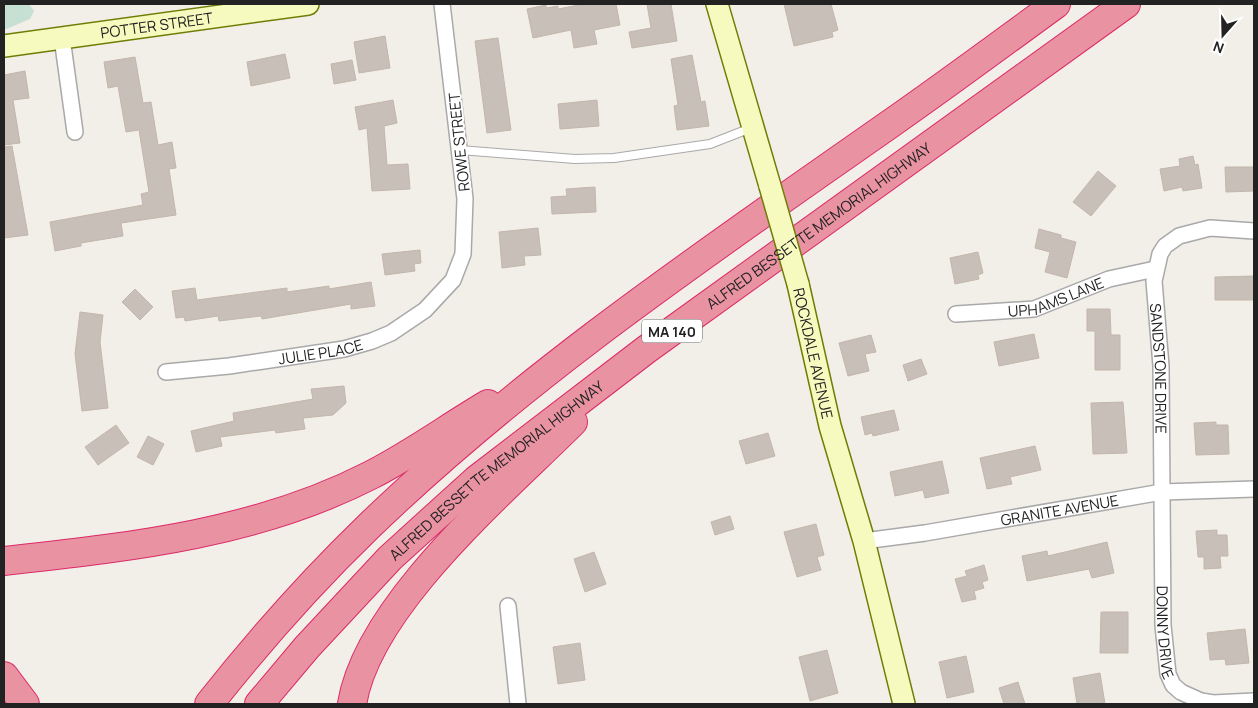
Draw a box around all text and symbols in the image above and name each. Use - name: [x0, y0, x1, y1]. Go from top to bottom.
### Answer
- street label: POTTER STREET: [99, 7, 214, 43]
- north arrow: [1198, 10, 1248, 60]
- text: N: [1210, 37, 1226, 58]
- street label: ROWE STREET: [443, 92, 475, 192]
- street label: ALFRED BESSETTE MEMORIAL HIGHWAY: [702, 137, 936, 314]
- street label: UPHAMS LANE: [1007, 272, 1107, 321]
- street label: ROCKDALE AVENUE: [789, 286, 839, 421]
- street label: SANDSTONE DRIVE: [1145, 302, 1172, 434]
- road number: MA 140: [642, 320, 702, 342]
- street label: JULIE PLACE: [277, 334, 365, 369]
- street label: ALFRED BESSETTE MEMORIAL HIGHWAY: [384, 375, 608, 565]
- street label: GRANITE AVENUE: [999, 489, 1120, 530]
- street label: DONNY DRIVE: [1152, 586, 1179, 682]

